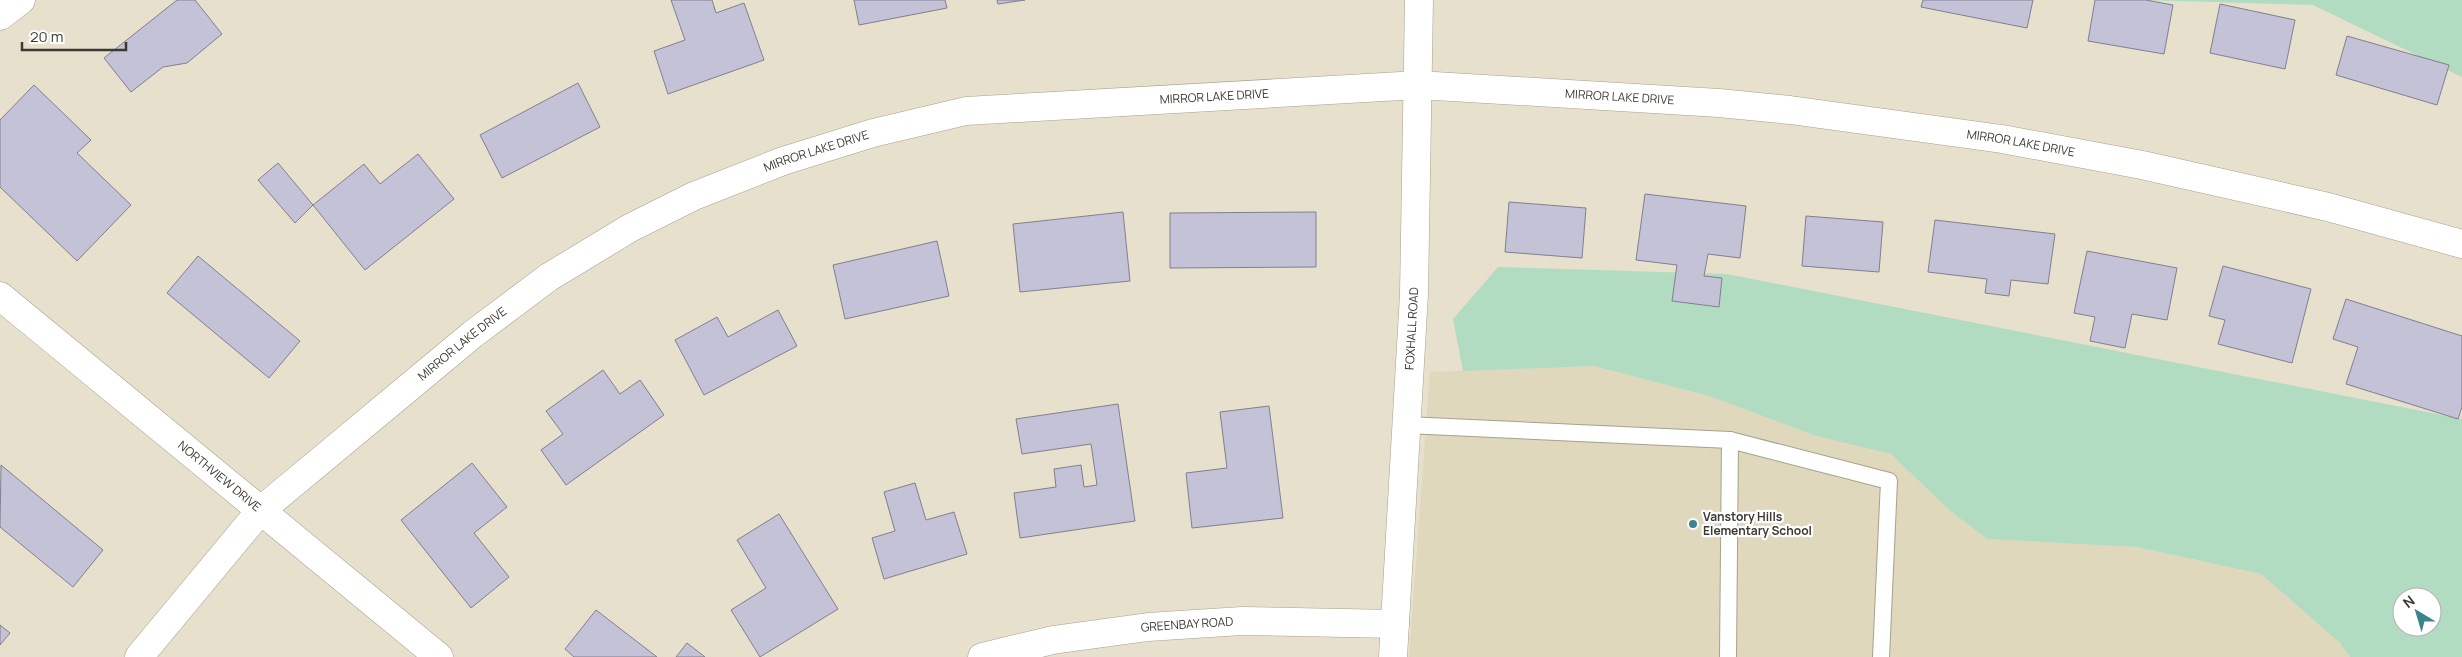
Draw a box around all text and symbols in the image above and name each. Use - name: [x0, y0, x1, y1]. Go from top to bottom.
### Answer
- scale bar: [22, 20, 126, 52]
- text: 20 m: [30, 26, 63, 47]
- street label: MIRROR LAKE DRIVE: [1159, 85, 1270, 108]
- street label: MIRROR LAKE DRIVE: [1565, 85, 1675, 108]
- street label: MIRROR LAKE DRIVE: [1966, 125, 2076, 160]
- street label: MIRROR LAKE DRIVE: [761, 126, 871, 176]
- street label: FOXHALL ROAD: [1401, 287, 1422, 370]
- street label: MIRROR LAKE DRIVE: [414, 303, 510, 384]
- street label: NORTHVIEW DRIVE: [175, 437, 265, 515]
- place label: Vanstory Hills Elementary School: [1703, 508, 1812, 539]
- marker: Vanstory Hills Elementary School: [1687, 518, 1699, 530]
- north arrow: [2392, 587, 2442, 637]
- text: N: [2399, 591, 2419, 612]
- street label: GREENBAY ROAD: [1140, 613, 1234, 636]

